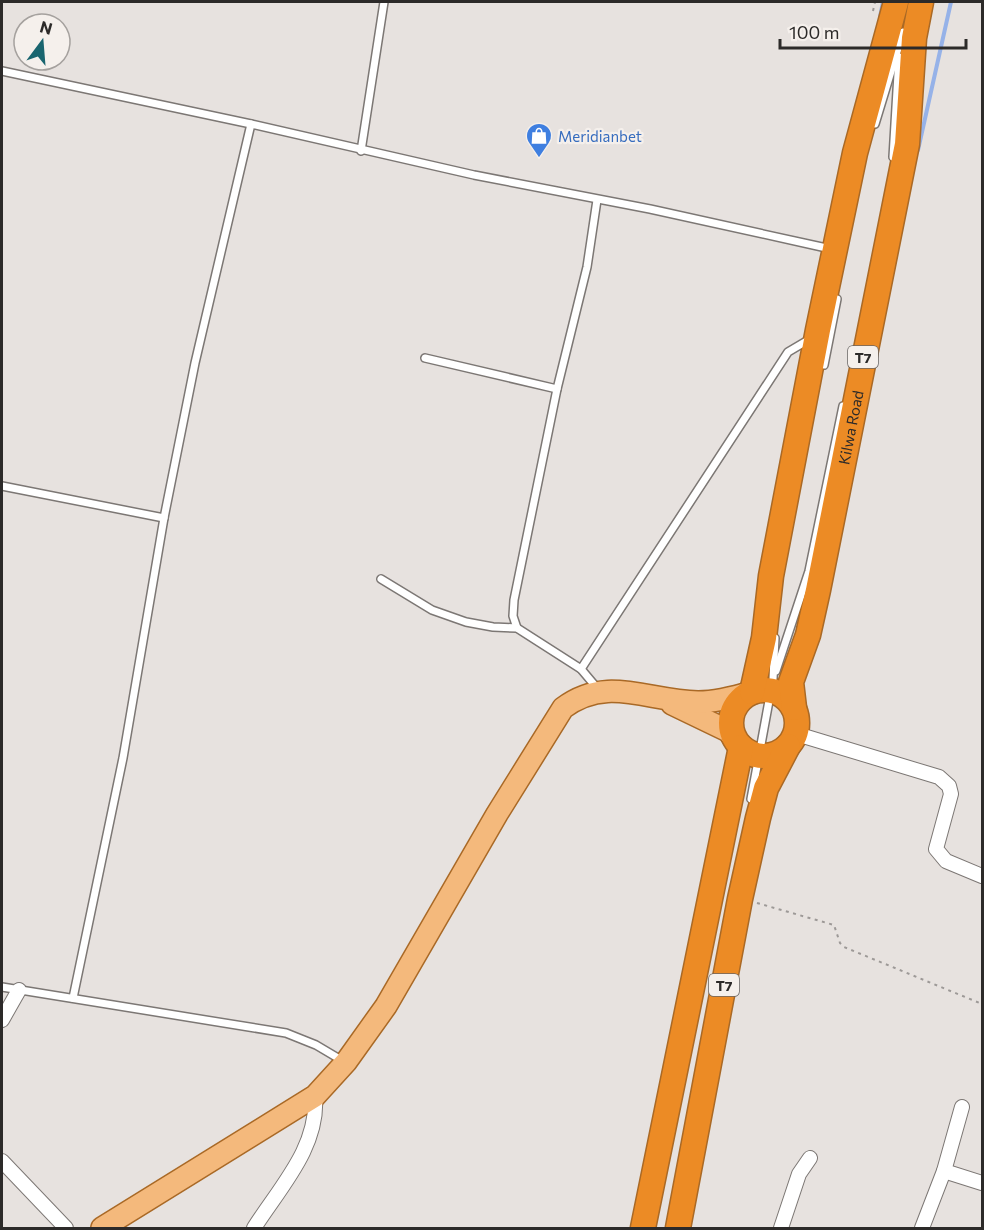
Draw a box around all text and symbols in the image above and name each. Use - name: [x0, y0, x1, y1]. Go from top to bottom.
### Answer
- north arrow: [12, 12, 72, 72]
- scale bar: [780, 12, 966, 50]
- text: N: [38, 16, 55, 38]
- text: 100 m: [789, 21, 839, 43]
- shop icon: Meridianbet: [524, 121, 554, 159]
- place label: Meridianbet: [558, 127, 642, 145]
- road number: T7: [848, 346, 878, 368]
- street label: Kilwa Road: [834, 389, 867, 466]
- road number: T7: [709, 974, 739, 996]

